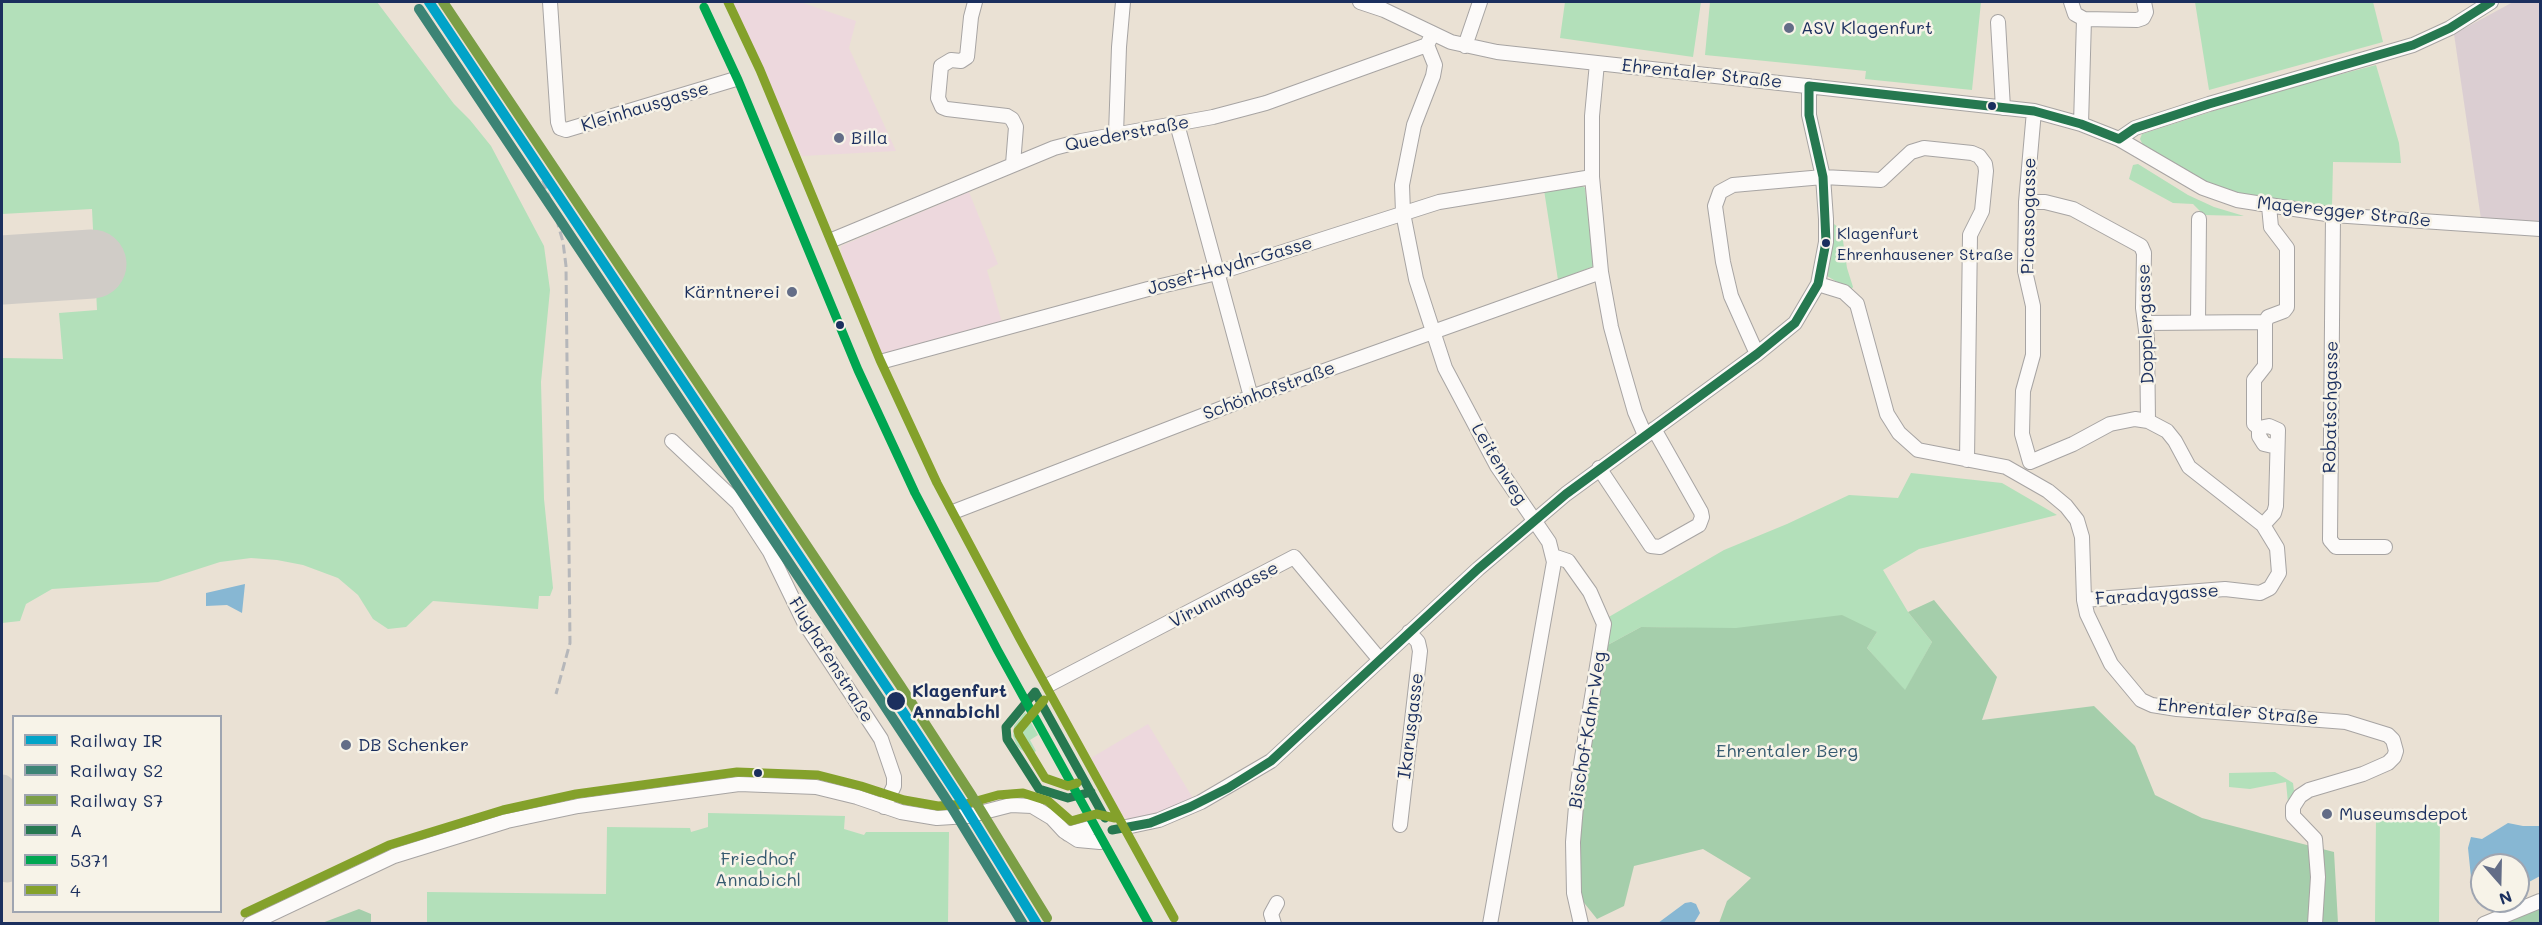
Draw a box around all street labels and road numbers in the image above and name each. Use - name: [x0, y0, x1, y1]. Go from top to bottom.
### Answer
- street label: Ehrentaler Straße: [1621, 55, 1783, 93]
- street label: Kleinhausgasse: [579, 77, 711, 137]
- street label: Quederstraße: [1063, 111, 1191, 157]
- street label: Picassogasse: [2017, 157, 2041, 275]
- street label: Mageregger Straße: [2256, 192, 2432, 232]
- street label: Josef-Haydn-Gasse: [1145, 232, 1315, 300]
- street label: Dopplergasse: [2133, 264, 2159, 384]
- street label: Robatschgasse: [2319, 341, 2343, 473]
- street label: Schönhofstraße: [1200, 357, 1338, 425]
- street label: Leitenweg: [1466, 420, 1532, 508]
- street label: Virunumgasse: [1166, 557, 1282, 633]
- street label: Faradaygasse: [2094, 580, 2220, 610]
- street label: Flughafenstraße: [784, 593, 878, 727]
- street label: Bischof-Kahn-Weg: [1565, 650, 1611, 810]
- street label: Ikarusgasse: [1394, 672, 1428, 780]
- street label: Ehrentaler Straße: [2157, 694, 2319, 730]

